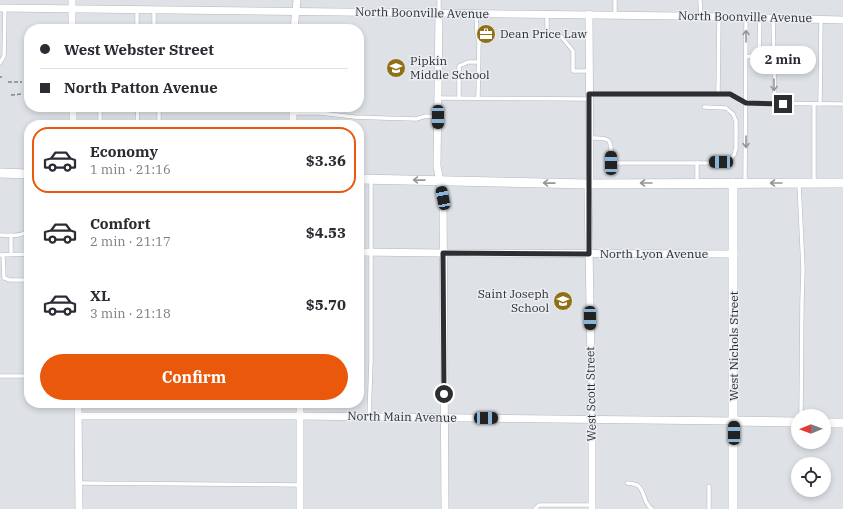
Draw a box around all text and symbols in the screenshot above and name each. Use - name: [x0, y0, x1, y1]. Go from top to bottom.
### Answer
- street label: North Boonville Avenue: [355, 4, 489, 21]
- street label: North Boonville Avenue: [678, 8, 812, 25]
- office icon: Dean Price Law: [475, 23, 497, 45]
- place label: Dean Price Law: [500, 26, 587, 41]
- one-way arrow: [742, 30, 750, 43]
- text: West Webster Street: [64, 40, 214, 59]
- callout: 2 min: [750, 46, 816, 74]
- text: 2 min: [765, 51, 801, 68]
- place label: Pipkin Middle School: [410, 53, 490, 82]
- school or university icon: Pipkin Middle School: [385, 57, 407, 79]
- text: North Patton Avenue: [64, 78, 218, 97]
- one-way arrow: [770, 78, 778, 91]
- route end: [774, 95, 792, 113]
- car: [432, 105, 444, 129]
- one-way arrow: [742, 135, 750, 148]
- icon: car: [42, 142, 78, 178]
- text: Economy: [90, 142, 158, 161]
- text: $3.36: [306, 151, 346, 170]
- car: [605, 151, 617, 175]
- car: [709, 156, 733, 168]
- text: 1 min · 21:16: [90, 161, 171, 178]
- one-way arrow: [413, 176, 426, 184]
- one-way arrow: [543, 179, 556, 187]
- one-way arrow: [640, 179, 653, 187]
- one-way arrow: [770, 179, 783, 187]
- car: [435, 185, 451, 211]
- icon: car: [42, 214, 78, 250]
- text: Comfort: [90, 214, 150, 233]
- text: $4.53: [306, 223, 346, 242]
- text: 2 min · 21:17: [90, 233, 171, 250]
- street label: North Lyon Avenue: [600, 246, 708, 261]
- icon: car: [42, 286, 78, 322]
- text: XL: [90, 286, 110, 305]
- place label: Saint Joseph School: [478, 286, 550, 315]
- school or university icon: Saint Joseph School: [552, 290, 574, 312]
- street label: West Nichols Street: [726, 291, 741, 401]
- text: $5.70: [306, 295, 346, 314]
- text: 3 min · 21:18: [90, 305, 171, 322]
- car: [584, 306, 596, 330]
- street label: West Scott Street: [582, 346, 599, 442]
- button: Confirm: [40, 354, 348, 400]
- route start: [435, 385, 453, 403]
- street label: North Main Avenue: [347, 408, 457, 425]
- north arrow: [791, 409, 831, 449]
- map controls: [791, 409, 831, 497]
- car: [474, 412, 498, 424]
- car: [728, 421, 740, 445]
- button: locate: [791, 457, 831, 497]

